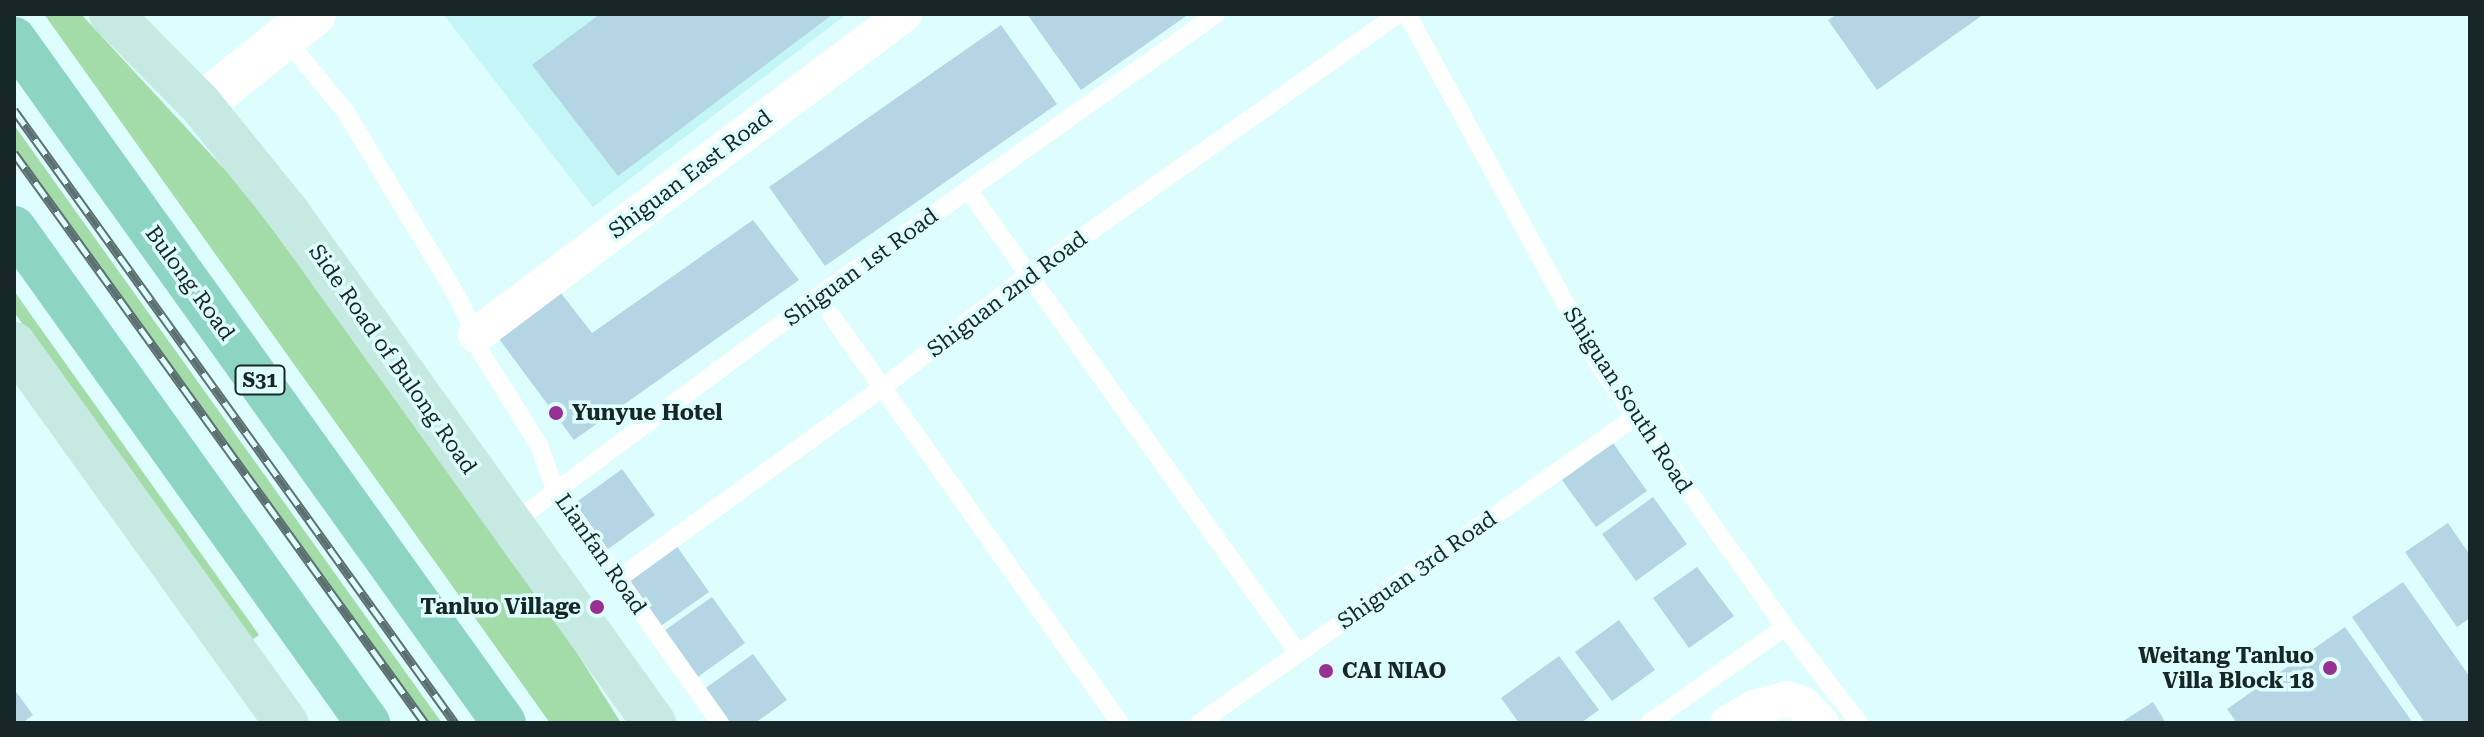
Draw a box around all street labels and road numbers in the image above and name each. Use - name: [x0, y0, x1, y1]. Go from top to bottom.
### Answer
- street label: Shiguan East Road: [603, 104, 777, 244]
- street label: Shiguan 1st Road: [779, 202, 943, 332]
- street label: Bulong Road: [140, 221, 240, 345]
- street label: Shiguan 2nd Road: [922, 225, 1092, 363]
- street label: Side Road of Bulong Road: [304, 239, 482, 479]
- street label: Shiguan South Road: [1558, 302, 1698, 498]
- road number: S31: [234, 364, 286, 396]
- street label: Lianfan Road: [550, 489, 652, 619]
- street label: Shiguan 3rd Road: [1333, 505, 1501, 635]

